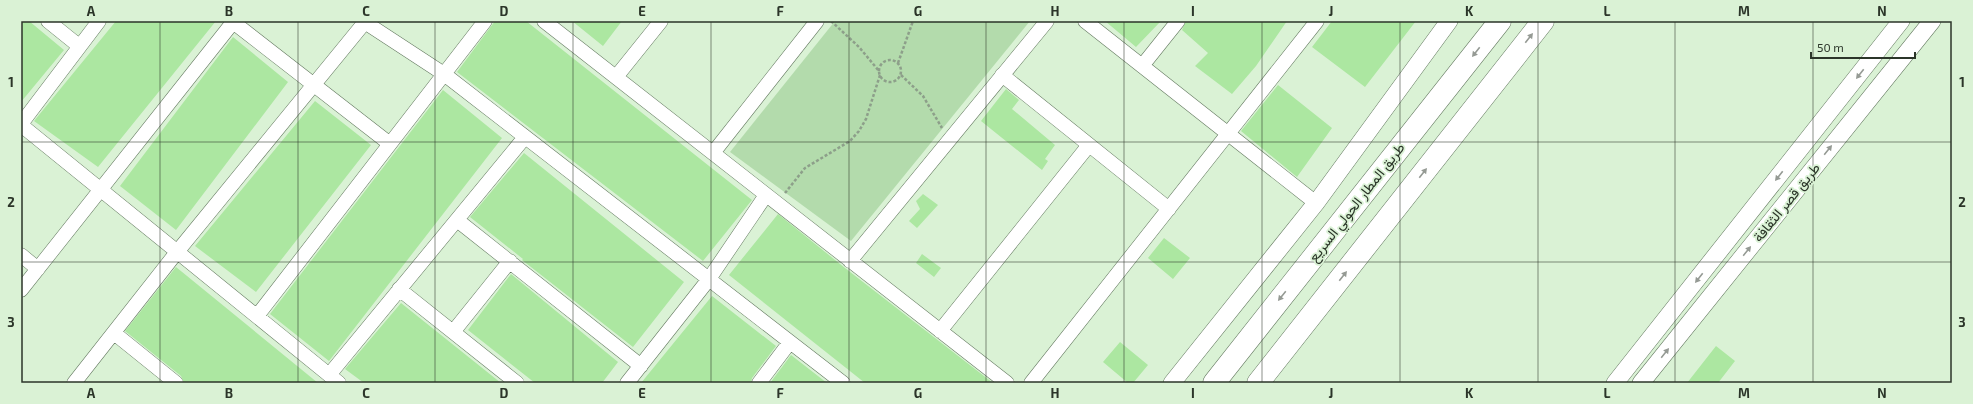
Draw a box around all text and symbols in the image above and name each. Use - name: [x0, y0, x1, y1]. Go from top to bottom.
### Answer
- text: A: [87, 3, 96, 19]
- text: B: [225, 3, 233, 19]
- text: C: [362, 3, 370, 19]
- text: D: [500, 3, 509, 19]
- text: E: [638, 3, 646, 19]
- text: F: [776, 3, 784, 19]
- text: G: [914, 3, 922, 19]
- text: H: [1051, 3, 1060, 19]
- text: I: [1191, 3, 1195, 19]
- text: J: [1329, 3, 1333, 19]
- text: K: [1465, 3, 1474, 19]
- text: L: [1604, 3, 1611, 19]
- text: M: [1738, 3, 1750, 19]
- text: N: [1877, 3, 1887, 19]
- one-way arrow: [1525, 33, 1534, 44]
- scale bar: [1811, 34, 1915, 60]
- text: 50 m: [1817, 40, 1844, 54]
- one-way arrow: [1471, 46, 1480, 57]
- one-way arrow: [1855, 68, 1864, 79]
- text: 1: [8, 74, 14, 90]
- text: 1: [1959, 74, 1965, 90]
- street label: طريق المطار الحولي السريع: [1304, 139, 1411, 267]
- one-way arrow: [1824, 145, 1833, 155]
- street label: طريق قصر الثقافة: [1749, 159, 1824, 246]
- one-way arrow: [1419, 168, 1427, 179]
- one-way arrow: [1775, 170, 1783, 181]
- text: 2: [7, 194, 15, 210]
- text: 2: [1958, 194, 1966, 210]
- one-way arrow: [1742, 246, 1751, 257]
- one-way arrow: [1338, 270, 1347, 281]
- one-way arrow: [1694, 272, 1703, 283]
- one-way arrow: [1277, 290, 1286, 301]
- text: 3: [7, 314, 15, 330]
- text: 3: [1958, 314, 1966, 330]
- one-way arrow: [1661, 347, 1670, 358]
- text: A: [87, 385, 96, 401]
- text: B: [225, 385, 233, 401]
- text: C: [362, 385, 370, 401]
- text: D: [500, 385, 509, 401]
- text: E: [638, 385, 646, 401]
- text: F: [776, 385, 784, 401]
- text: G: [914, 385, 922, 401]
- text: H: [1051, 385, 1060, 401]
- text: I: [1191, 385, 1195, 401]
- text: J: [1329, 385, 1333, 401]
- text: K: [1465, 385, 1474, 401]
- text: L: [1604, 385, 1611, 401]
- text: M: [1738, 385, 1750, 401]
- text: N: [1877, 385, 1887, 401]

